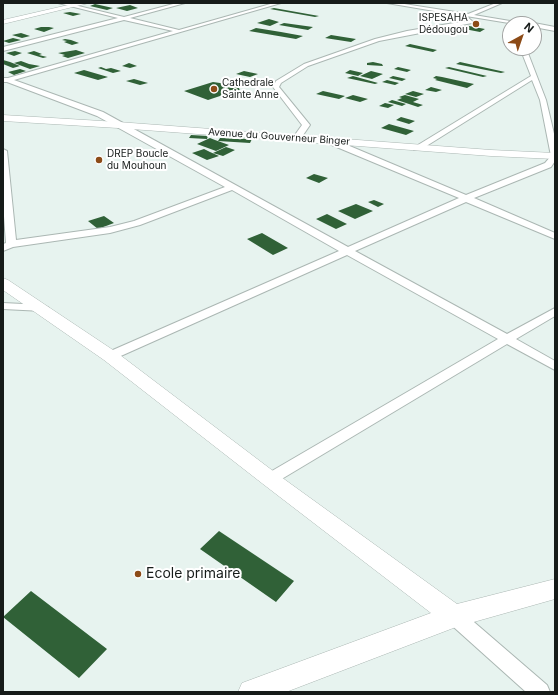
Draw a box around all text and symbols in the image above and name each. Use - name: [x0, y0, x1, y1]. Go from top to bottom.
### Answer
- place label: ISPESAHA Dédougou: [419, 12, 468, 36]
- north arrow: [502, 16, 542, 56]
- marker: ISPESAHA Dédougou: [471, 19, 481, 29]
- text: N: [521, 20, 537, 36]
- place label: Cathedrale Sainte Anne: [222, 77, 279, 100]
- marker: Cathedrale Sainte Anne: [209, 84, 219, 94]
- street label: Avenue du Gouverneur Binger: [208, 126, 350, 148]
- place label: DREP Boucle du Mouhoun: [107, 148, 168, 172]
- marker: DREP Boucle du Mouhoun: [94, 155, 104, 165]
- place label: Ecole primaire: [146, 566, 240, 582]
- marker: Ecole primaire: [133, 569, 143, 579]

